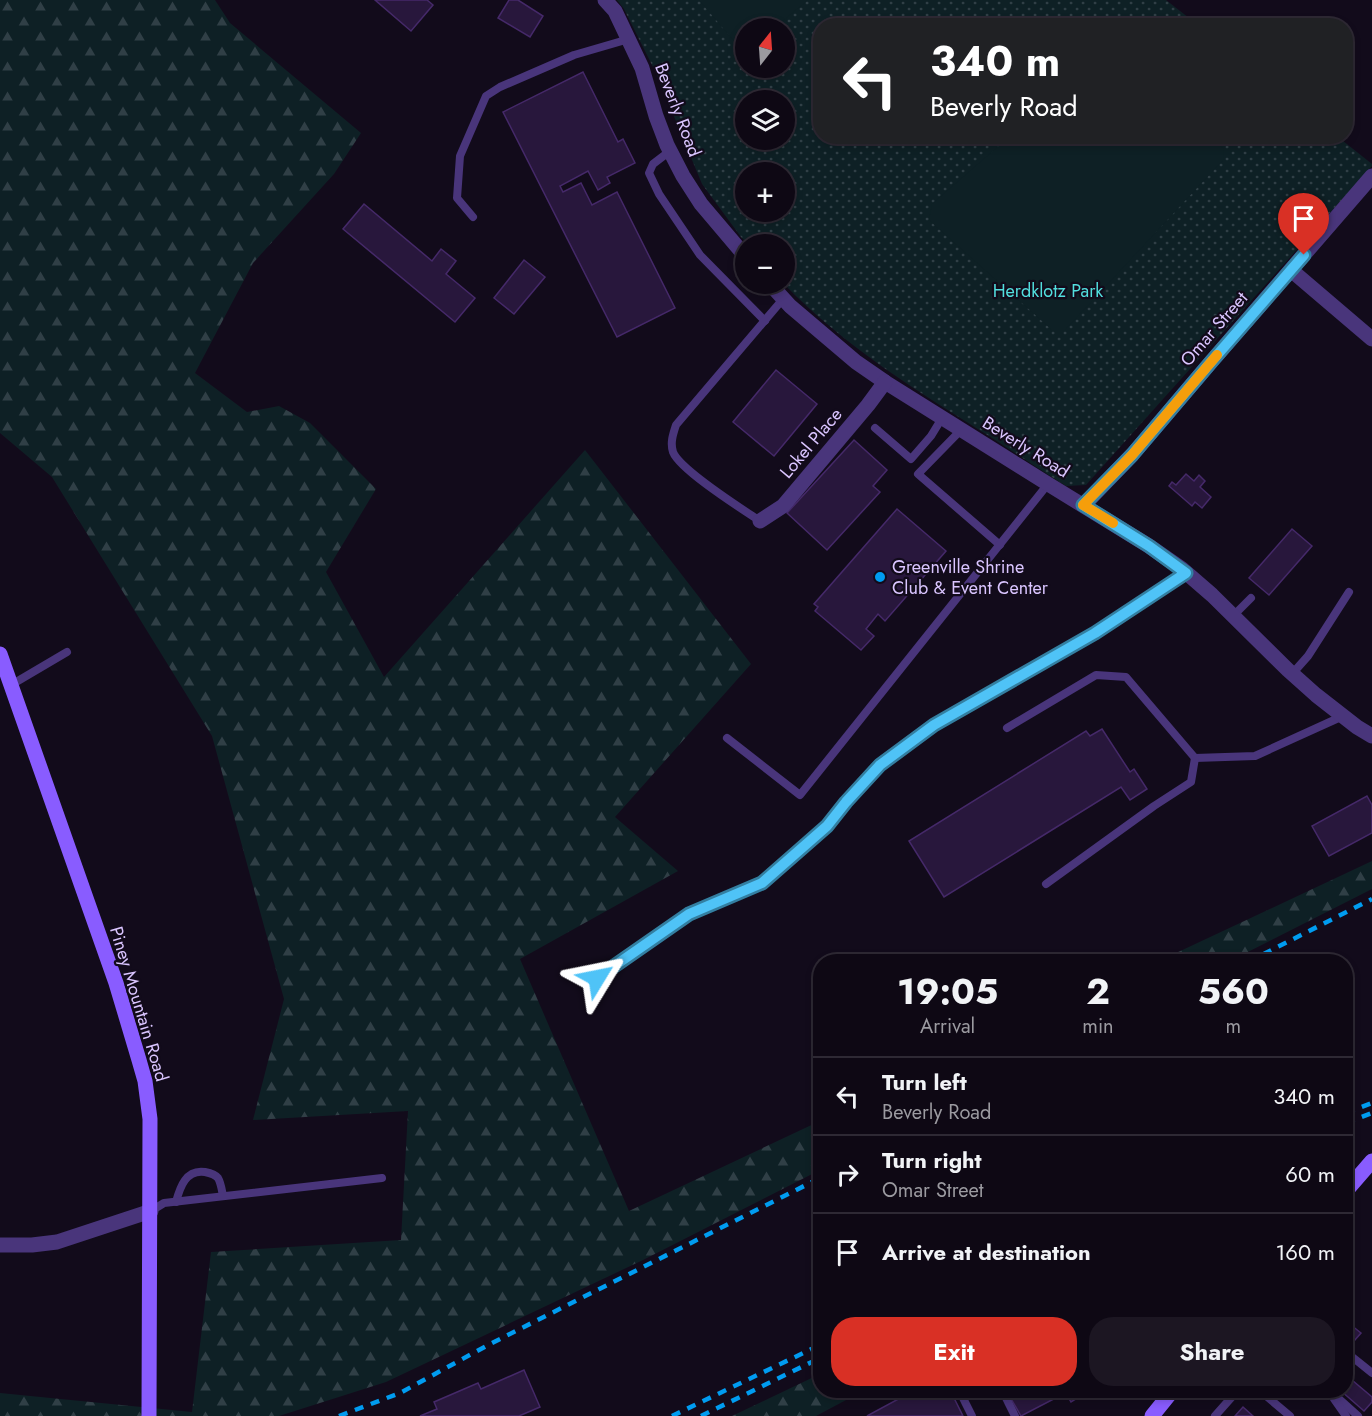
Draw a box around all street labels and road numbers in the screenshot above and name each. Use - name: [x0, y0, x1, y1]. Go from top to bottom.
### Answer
- street label: Beverly Road: [648, 59, 708, 161]
- street label: Omar Street: [1174, 285, 1254, 372]
- street label: Lokel Place: [774, 402, 848, 484]
- street label: Beverly Road: [977, 410, 1075, 484]
- street label: Piney Mountain Road: [103, 923, 175, 1085]

